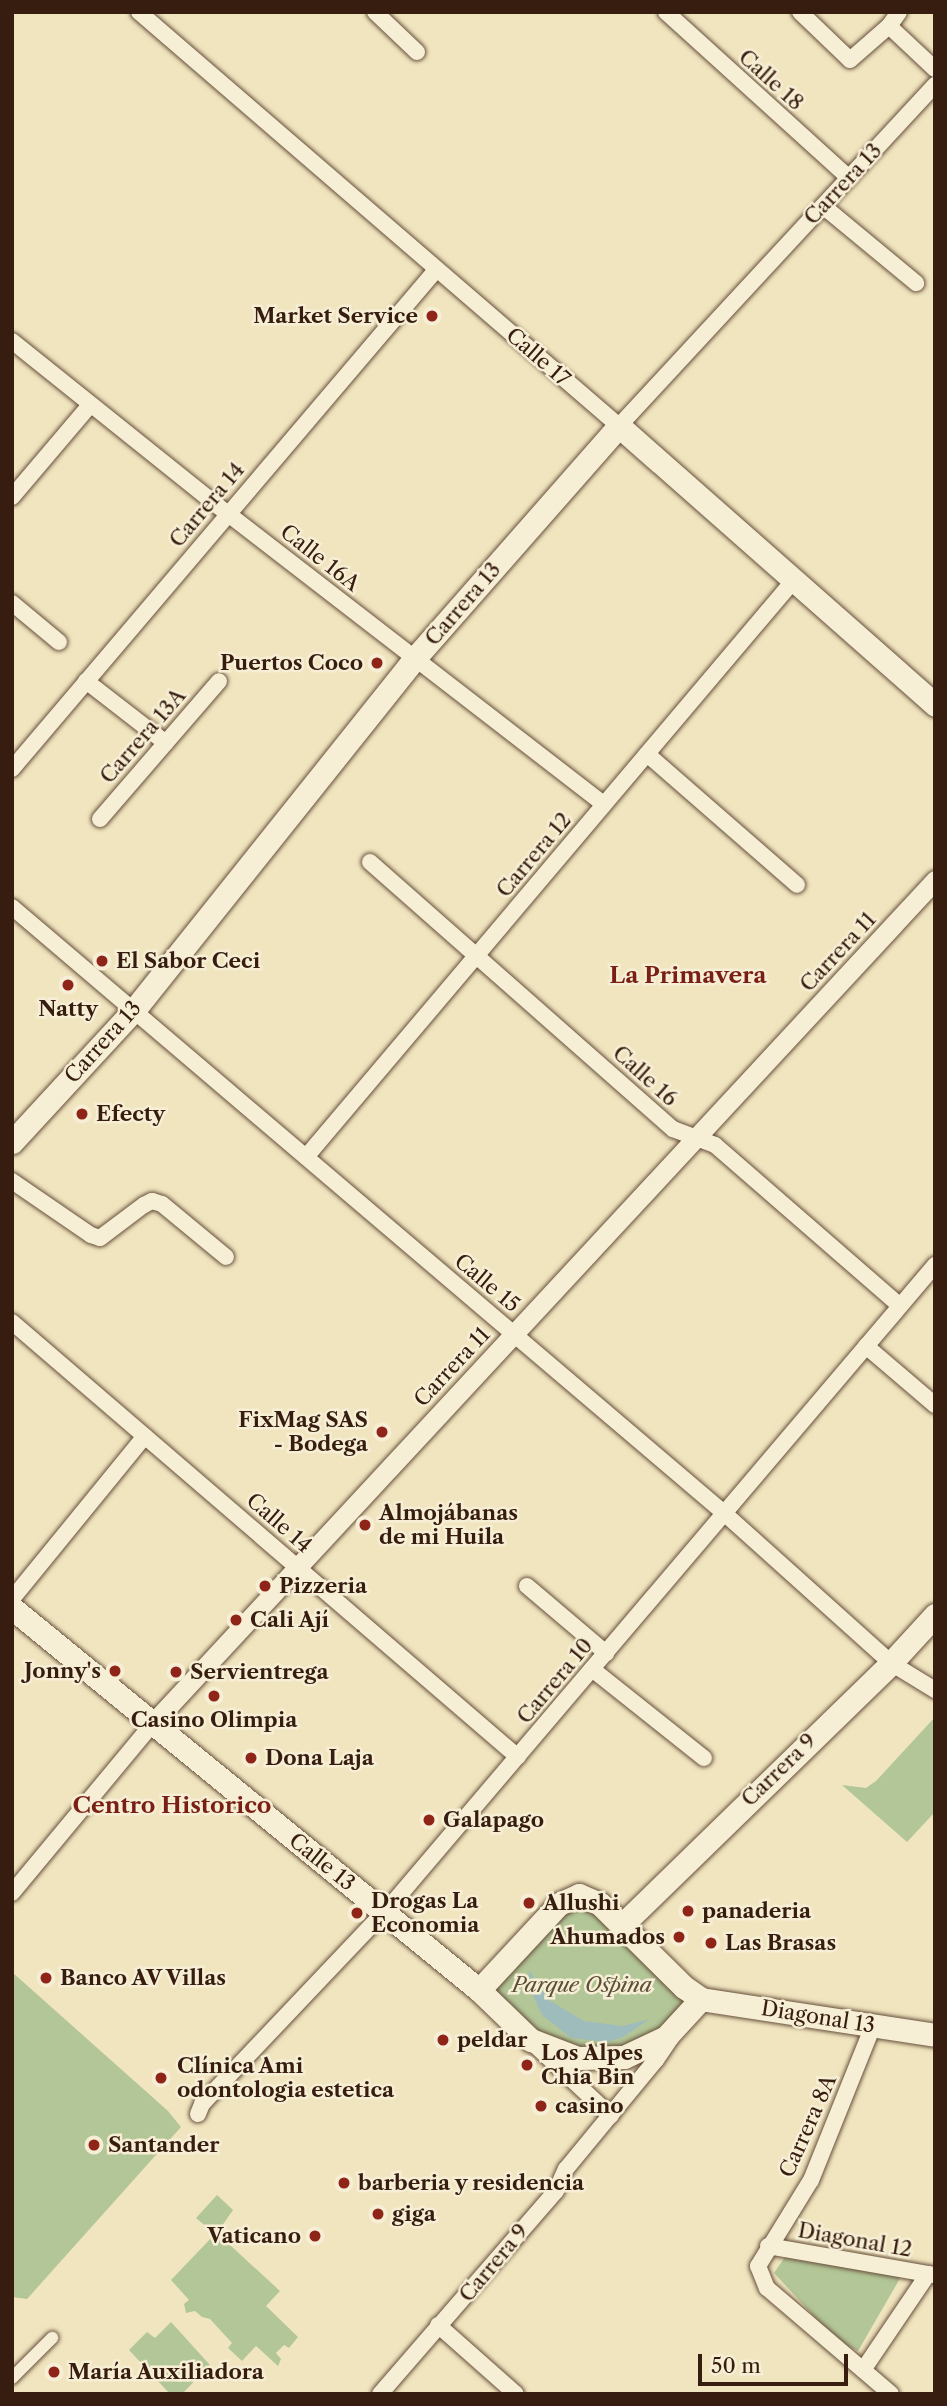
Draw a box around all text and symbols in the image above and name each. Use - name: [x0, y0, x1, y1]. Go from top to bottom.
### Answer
- street label: Calle 18: [733, 44, 809, 116]
- street label: Carrera 13: [799, 138, 887, 230]
- place label: Market Service: [253, 303, 418, 329]
- marker: Market Service: [424, 308, 440, 324]
- street label: Calle 17: [501, 322, 575, 392]
- street label: Carrera 14: [164, 458, 250, 552]
- street label: Calle 16A: [275, 519, 365, 597]
- street label: Carrera 13: [420, 557, 506, 651]
- place label: Puertos Coco: [220, 650, 363, 676]
- marker: Puertos Coco: [369, 655, 385, 671]
- street label: Carrera 13A: [95, 683, 191, 789]
- street label: Carrera 12: [491, 808, 577, 902]
- street label: Carrera 11: [795, 907, 881, 997]
- place label: El Sabor Ceci: [116, 948, 260, 974]
- marker: El Sabor Ceci: [94, 953, 110, 969]
- district label: La Primavera: [609, 961, 767, 989]
- marker: Natty: [60, 977, 76, 993]
- place label: Natty: [38, 996, 98, 1022]
- street label: Carrera 13: [59, 996, 147, 1088]
- street label: Calle 16: [608, 1040, 682, 1112]
- place label: Efecty: [96, 1101, 165, 1127]
- marker: Efecty: [74, 1106, 90, 1122]
- street label: Calle 15: [449, 1248, 525, 1318]
- street label: Carrera 11: [409, 1322, 495, 1412]
- place label: FixMag SAS - Bodega: [238, 1407, 368, 1457]
- marker: FixMag SAS - Bodega: [374, 1424, 390, 1440]
- street label: Calle 14: [241, 1488, 317, 1558]
- place label: Almojábanas de mi Huila: [379, 1500, 518, 1550]
- marker: Almojábanas de mi Huila: [357, 1517, 373, 1533]
- place label: Pizzeria: [279, 1573, 367, 1599]
- marker: Pizzeria: [257, 1578, 273, 1594]
- place label: Cali Ají: [250, 1607, 330, 1633]
- marker: Cali Ají: [228, 1612, 244, 1628]
- street label: Carrera 10: [512, 1633, 598, 1729]
- place label: Jonny's: [24, 1658, 101, 1684]
- place label: Servientrega: [190, 1659, 329, 1685]
- marker: Jonny's: [107, 1663, 123, 1679]
- marker: Servientrega: [168, 1664, 184, 1680]
- marker: Casino Olimpia: [206, 1688, 222, 1704]
- place label: Casino Olimpia: [131, 1707, 297, 1733]
- street label: Carrera 9: [736, 1728, 822, 1812]
- place label: Dona Laja: [265, 1745, 374, 1771]
- marker: Dona Laja: [243, 1750, 259, 1766]
- district label: Centro Historico: [73, 1791, 271, 1819]
- place label: Galapago: [443, 1807, 544, 1833]
- marker: Galapago: [421, 1812, 437, 1828]
- street label: Calle 13: [284, 1828, 360, 1896]
- place label: Drogas La Economia: [371, 1888, 479, 1938]
- place label: Allushi: [543, 1890, 620, 1916]
- marker: Allushi: [521, 1895, 537, 1911]
- place label: panaderia: [702, 1898, 811, 1924]
- marker: panaderia: [680, 1903, 696, 1919]
- marker: Drogas La Economia: [349, 1905, 365, 1921]
- place label: Ahumados: [550, 1924, 665, 1950]
- marker: Ahumados: [671, 1929, 687, 1945]
- place label: Las Brasas: [725, 1930, 836, 1956]
- marker: Las Brasas: [703, 1935, 719, 1951]
- place label: Banco AV Villas: [60, 1965, 228, 1991]
- marker: Banco AV Villas: [38, 1970, 54, 1986]
- park label: Parque Ospina: [512, 1972, 652, 1998]
- street label: Diagonal 13: [759, 1996, 877, 2038]
- place label: peldar: [457, 2027, 527, 2053]
- marker: peldar: [435, 2032, 451, 2048]
- place label: Los Alpes Chia Bin: [541, 2040, 644, 2090]
- place label: Clínica Ami odontologia estetica: [177, 2053, 394, 2103]
- marker: Los Alpes Chia Bin: [519, 2057, 535, 2073]
- marker: Clínica Ami odontologia estetica: [151, 2068, 171, 2088]
- street label: Carrera 8A: [774, 2071, 842, 2181]
- place label: casino: [555, 2093, 624, 2119]
- marker: casino: [533, 2098, 549, 2114]
- place label: Santander: [108, 2132, 220, 2158]
- marker: Santander: [86, 2137, 102, 2153]
- place label: barberia y residencia: [358, 2170, 586, 2196]
- marker: barberia y residencia: [336, 2175, 352, 2191]
- place label: giga: [392, 2201, 436, 2227]
- marker: giga: [370, 2206, 386, 2222]
- street label: Diagonal 12: [796, 2218, 914, 2262]
- street label: Carrera 9: [454, 2219, 534, 2307]
- place label: Vaticano: [207, 2223, 301, 2249]
- marker: Vaticano: [307, 2228, 323, 2244]
- scale bar: [702, 2340, 852, 2384]
- text: 50 m: [711, 2353, 761, 2378]
- place label: María Auxiliadora: [68, 2359, 265, 2385]
- marker: María Auxiliadora: [46, 2364, 62, 2380]

